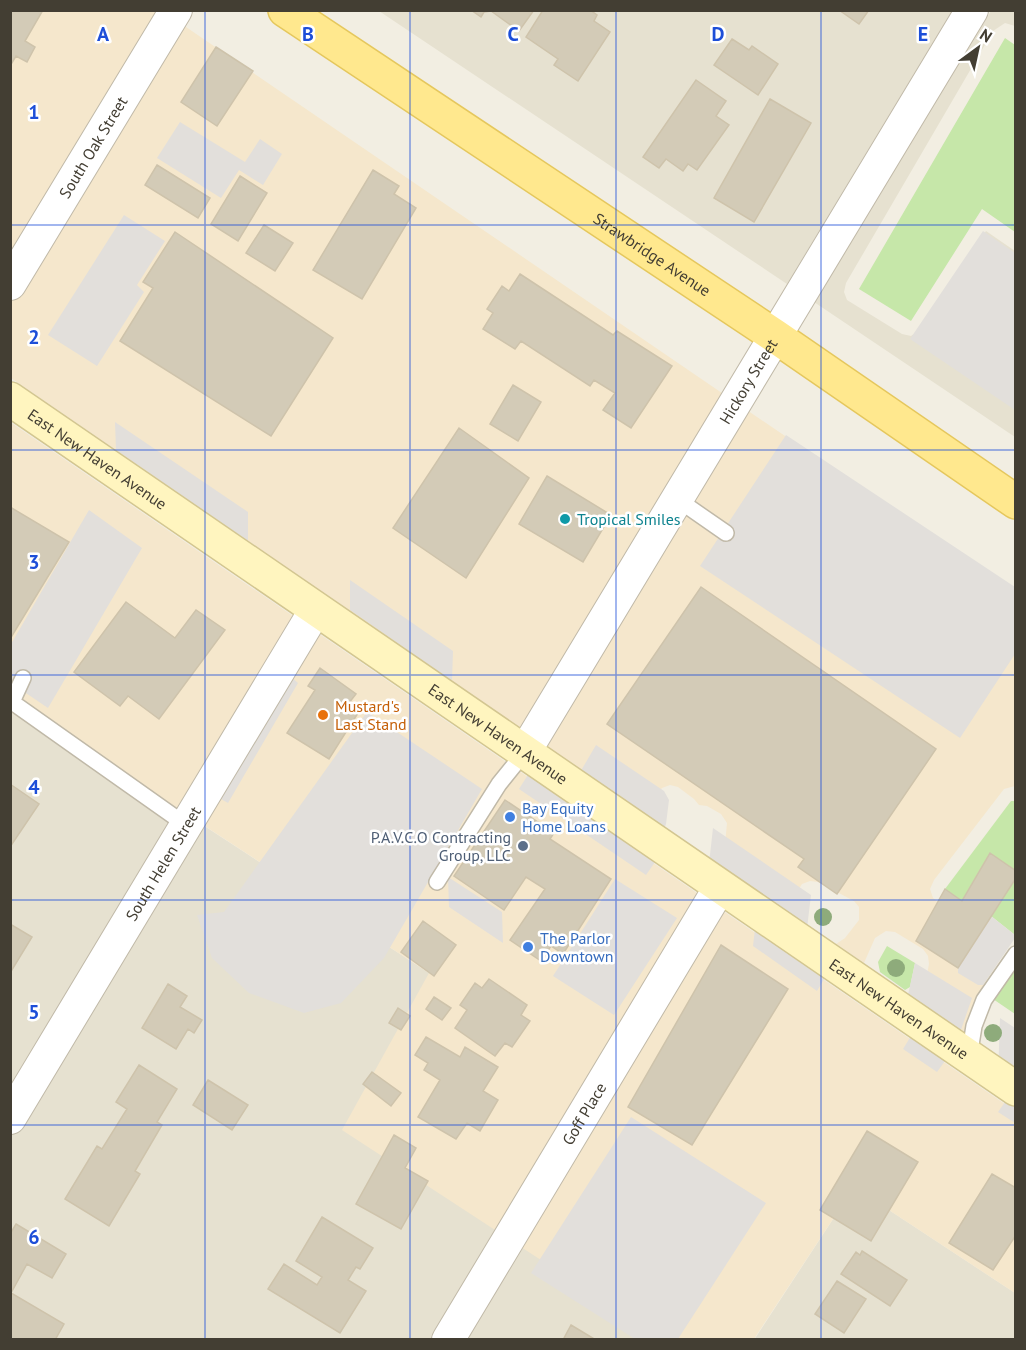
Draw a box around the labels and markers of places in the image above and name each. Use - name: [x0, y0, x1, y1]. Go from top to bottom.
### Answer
- place label: Tropical Smiles: [577, 509, 681, 529]
- marker: Tropical Smiles: [558, 512, 572, 526]
- place label: Mustard's Last Stand: [335, 696, 407, 734]
- marker: Mustard's Last Stand: [316, 708, 330, 722]
- place label: Bay Equity Home Loans: [522, 798, 606, 836]
- marker: Bay Equity Home Loans: [503, 810, 517, 824]
- place label: P.A.V.C.O Contracting Group, LLC: [371, 827, 511, 865]
- marker: P.A.V.C.O Contracting Group, LLC: [516, 839, 530, 853]
- place label: The Parlor Downtown: [540, 928, 614, 966]
- marker: The Parlor Downtown: [521, 940, 535, 954]

